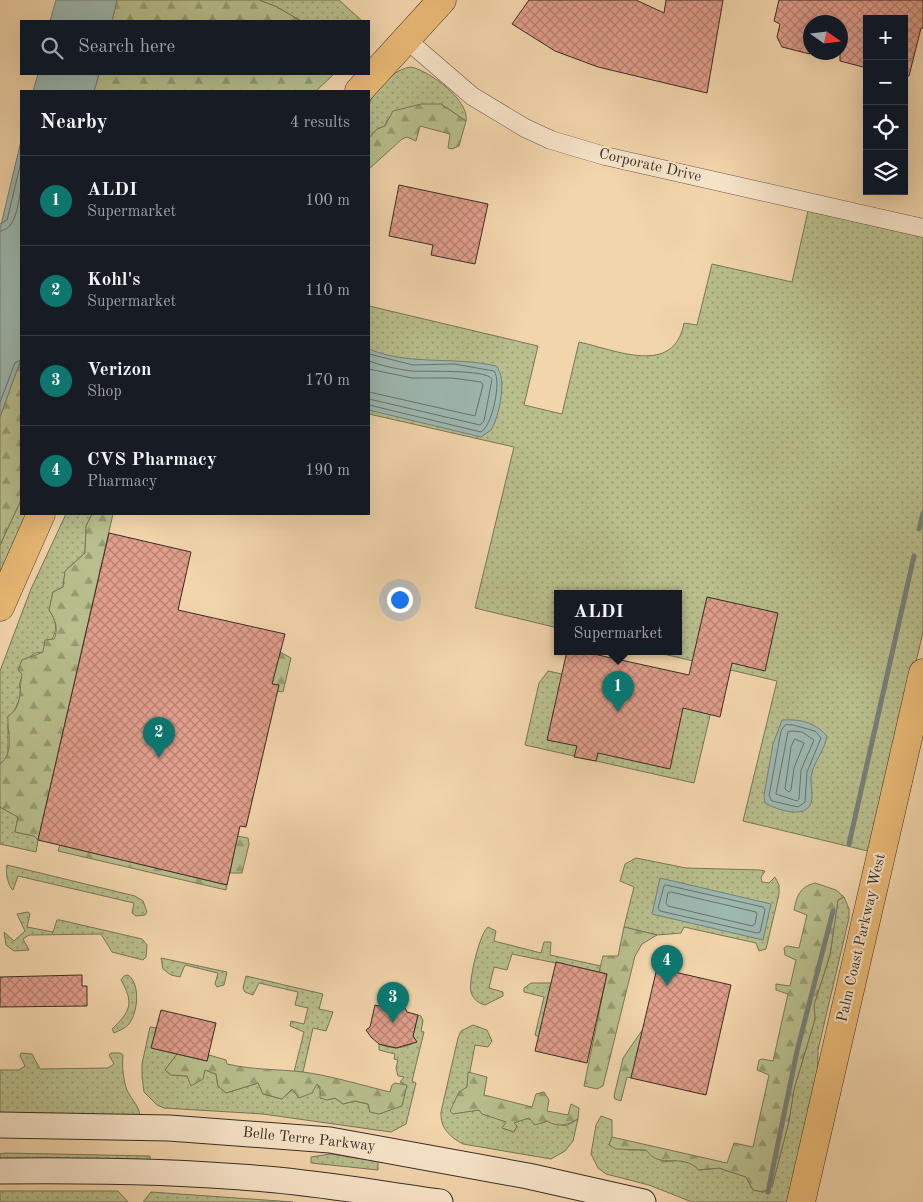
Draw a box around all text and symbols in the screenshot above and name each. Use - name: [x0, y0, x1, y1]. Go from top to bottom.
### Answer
- north arrow: [803, 15, 848, 60]
- map controls: [863, 15, 908, 195]
- button: +: [863, 15, 908, 60]
- search box: [20, 20, 370, 75]
- icon: search: [38, 34, 66, 62]
- text: Search here: [78, 38, 175, 57]
- button: −: [863, 60, 908, 105]
- button: locate: [863, 105, 908, 150]
- text: Nearby: [40, 112, 108, 133]
- text: 4 results: [290, 115, 350, 131]
- street label: Corporate Drive: [597, 147, 703, 185]
- button: layers: [863, 150, 908, 195]
- text: ALDI: [87, 181, 137, 200]
- text: 1: [51, 193, 61, 209]
- text: 100 m: [305, 193, 350, 209]
- text: Supermarket: [87, 204, 176, 220]
- text: Kohl's: [87, 271, 140, 290]
- text: 2: [51, 283, 61, 299]
- text: 110 m: [305, 283, 350, 299]
- text: Supermarket: [87, 294, 176, 310]
- text: Verizon: [87, 361, 152, 380]
- text: 3: [51, 373, 61, 389]
- text: 170 m: [305, 373, 350, 389]
- text: Shop: [87, 384, 122, 400]
- text: CVS Pharmacy: [87, 451, 217, 470]
- text: 4: [51, 463, 61, 479]
- text: 190 m: [305, 463, 350, 479]
- text: Pharmacy: [87, 474, 157, 490]
- your location: [387, 587, 413, 613]
- popup: [554, 590, 682, 655]
- text: ALDI: [573, 603, 624, 622]
- text: Supermarket: [573, 626, 663, 642]
- pin: 1: [602, 671, 634, 712]
- pin: 2: [143, 717, 175, 758]
- street label: Palm Coast Parkway West: [835, 852, 889, 1024]
- pin: 4: [651, 945, 683, 986]
- pin: 3: [377, 982, 409, 1023]
- street label: Belle Terre Parkway: [242, 1126, 376, 1154]

